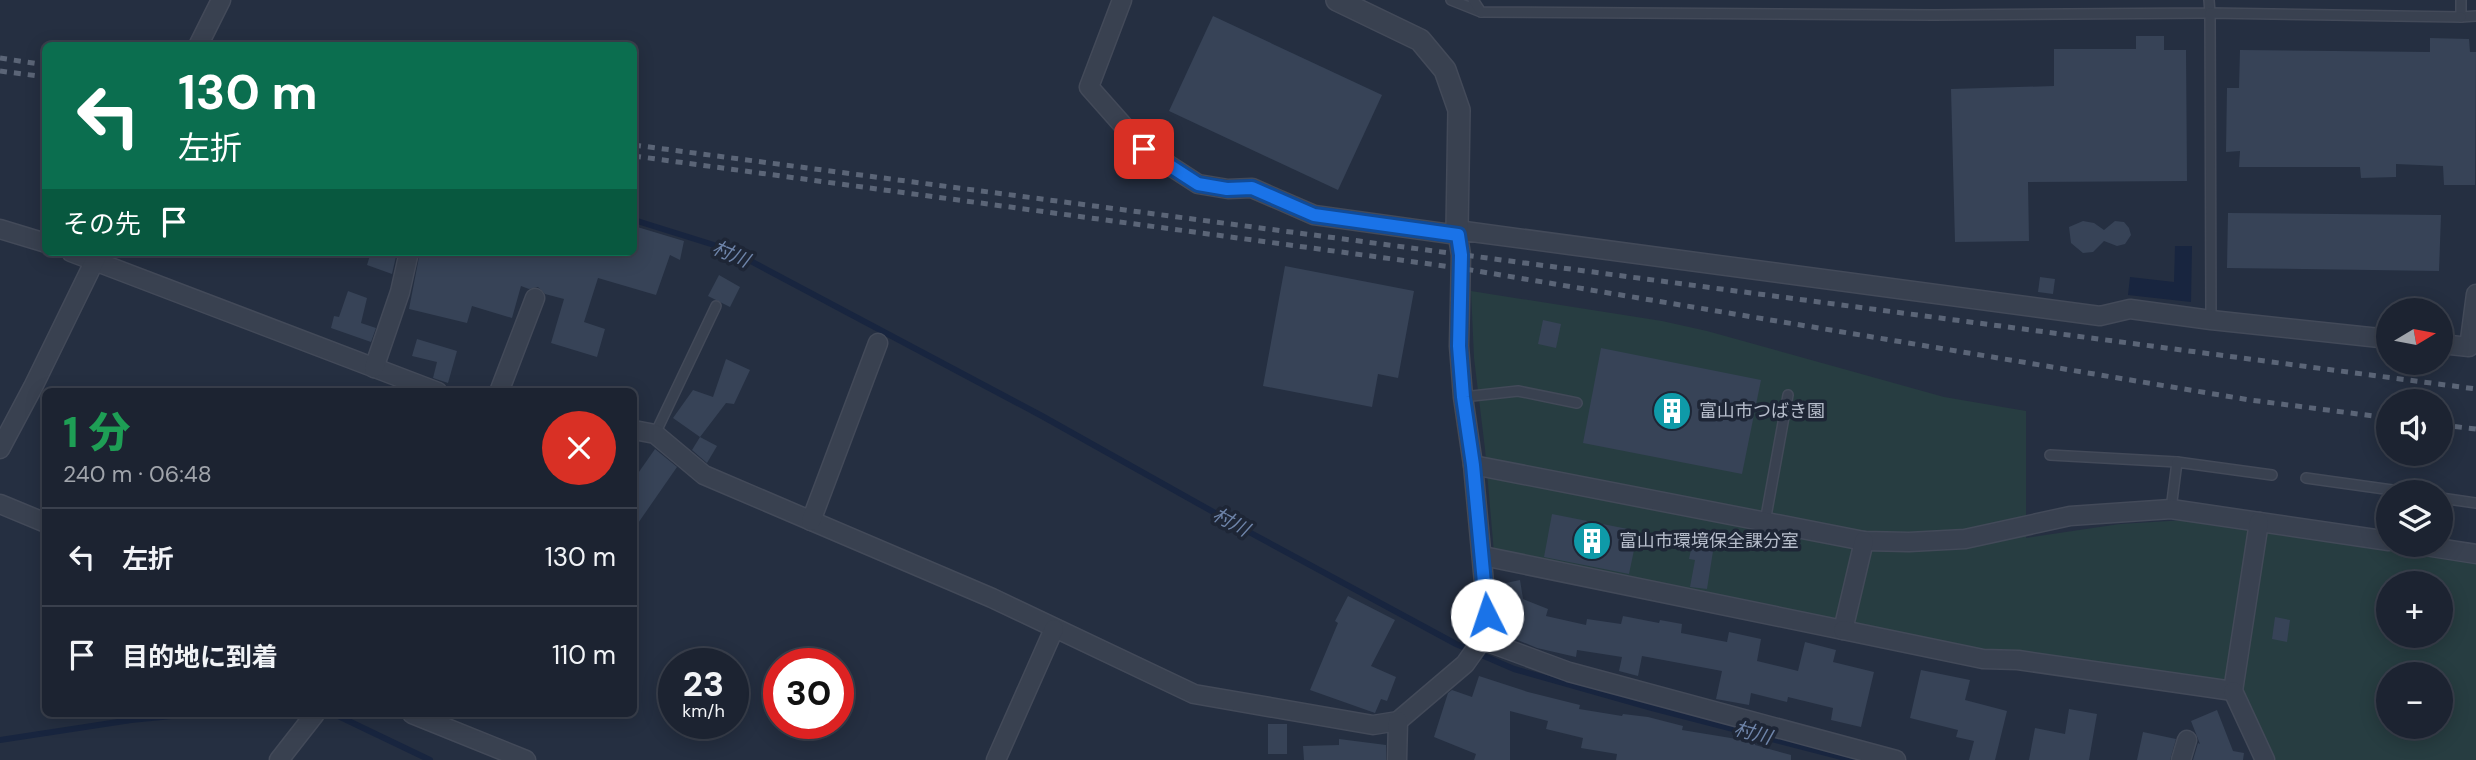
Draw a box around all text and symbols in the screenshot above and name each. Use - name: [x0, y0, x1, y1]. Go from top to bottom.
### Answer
- text: 130 m: [178, 60, 318, 124]
- icon: left: [63, 70, 154, 161]
- pin: [1114, 119, 1174, 179]
- text: 左折: [178, 127, 242, 169]
- icon: arrive: [1125, 130, 1163, 168]
- icon: arrive: [155, 203, 193, 241]
- text: その先: [63, 207, 141, 241]
- water label: 村川: [709, 235, 755, 274]
- north arrow: [2376, 298, 2454, 374]
- map controls: [2376, 298, 2453, 739]
- button: sound: [2376, 389, 2453, 466]
- building icon: 富山市つばき園: [1651, 390, 1693, 432]
- place label: 富山市つばき園: [1699, 399, 1825, 423]
- text: 1 分: [63, 405, 130, 460]
- button: close: [542, 411, 616, 485]
- text: 240 m · 06:48: [63, 459, 212, 489]
- button: layers: [2376, 480, 2453, 557]
- water label: 村川: [1208, 502, 1255, 543]
- building icon: 富山市環境保全課分室: [1571, 520, 1613, 562]
- place label: 富山市環境保全課分室: [1619, 529, 1799, 553]
- icon: left: [63, 538, 101, 576]
- text: 130 m: [545, 540, 616, 574]
- text: 左折: [122, 542, 174, 576]
- button: +: [2376, 571, 2453, 648]
- position arrow: [1450, 578, 1524, 652]
- icon: arrive: [63, 636, 101, 674]
- text: 110 m: [552, 638, 616, 672]
- text: 目的地に到着: [122, 640, 278, 674]
- speed limit sign: 30: [763, 648, 854, 739]
- text: 23: [683, 661, 724, 707]
- button: −: [2376, 662, 2453, 739]
- text: km/h: [682, 699, 725, 723]
- water label: 村川: [1731, 716, 1777, 751]

